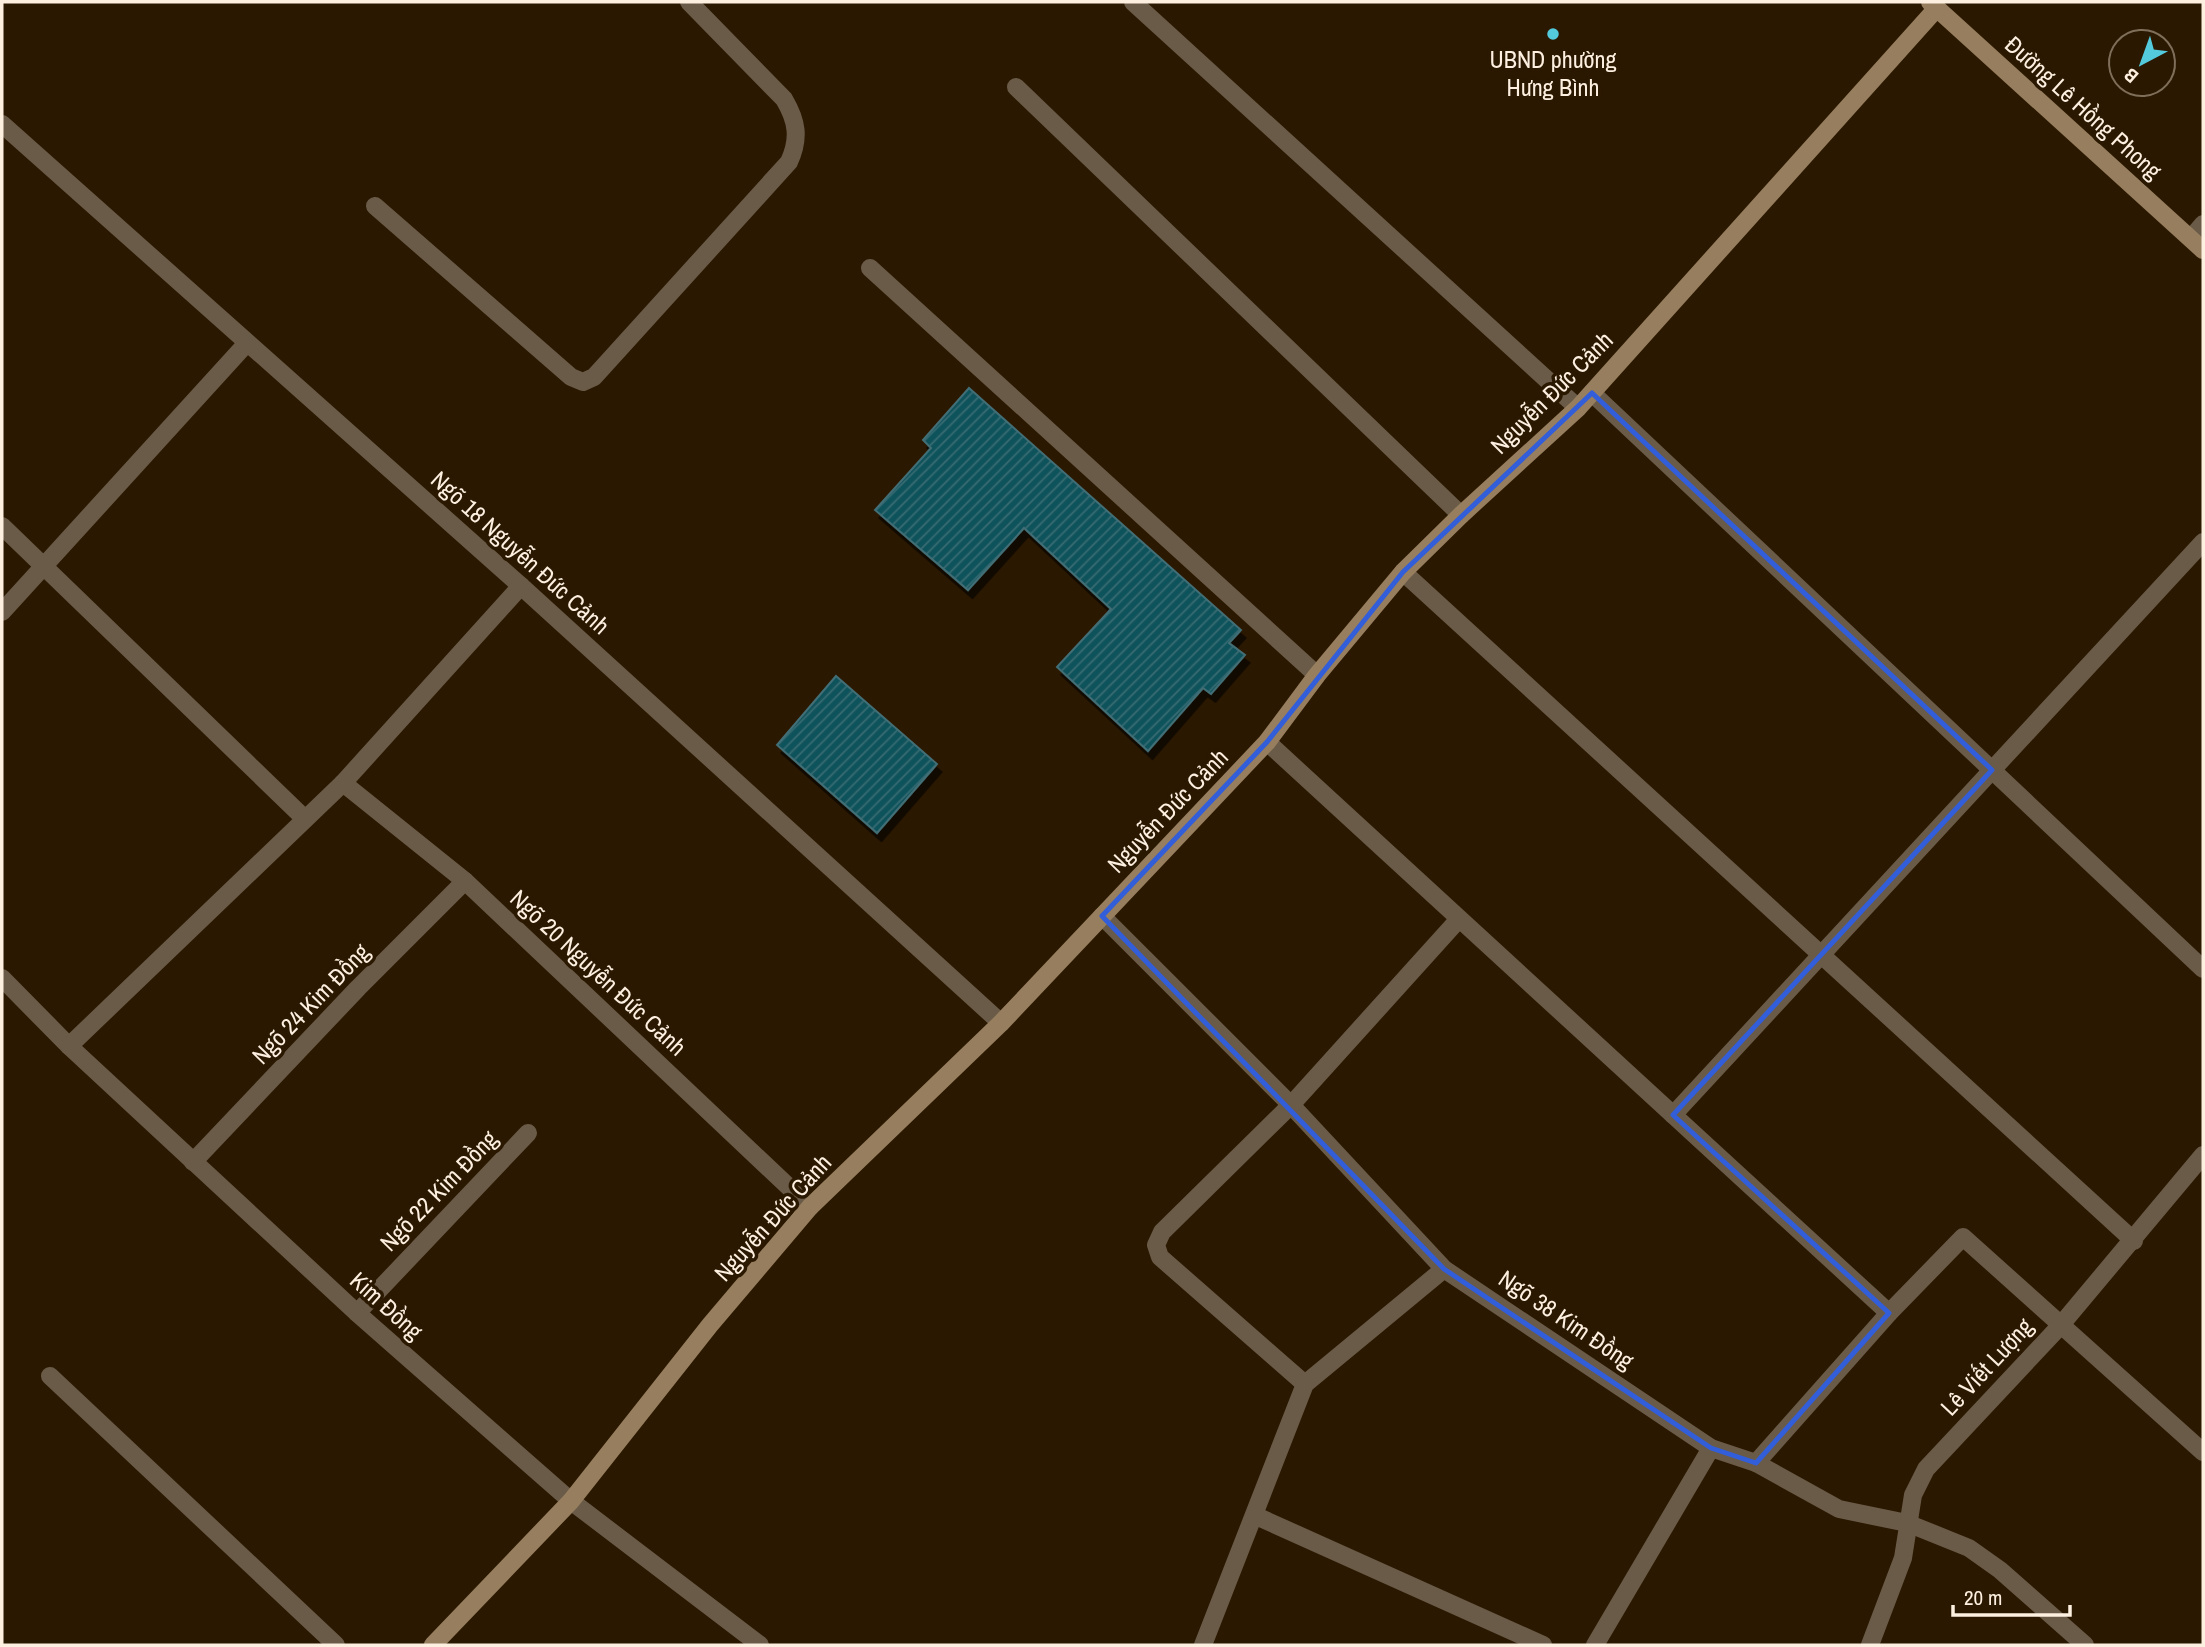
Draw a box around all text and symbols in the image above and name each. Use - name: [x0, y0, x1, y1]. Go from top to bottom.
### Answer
- marker: UBND phường Hưng Bình: [1545, 26, 1561, 42]
- street label: Đường Lê Hồng Phong: [1999, 28, 2169, 186]
- north arrow: [2107, 28, 2177, 98]
- place label: UBND phường Hưng Bình: [1490, 43, 1616, 103]
- text: B: [2118, 62, 2144, 89]
- street label: Nguyễn Đức Cảnh: [1483, 324, 1619, 460]
- street label: Ngõ 18 Nguyễn Đức Cảnh: [425, 464, 617, 641]
- street label: Nguyễn Đức Cảnh: [1100, 741, 1235, 879]
- street label: Ngõ 20 Nguyễn Đức Cảnh: [504, 882, 694, 1062]
- street label: Ngõ 24 Kim Đồng: [244, 936, 376, 1071]
- street label: Ngõ 22 Kim Đồng: [372, 1123, 504, 1258]
- street label: Nguyễn Đức Cảnh: [707, 1147, 838, 1288]
- street label: Ngõ 38 Kim Đồng: [1493, 1262, 1640, 1376]
- street label: Kim Đồng: [343, 1264, 430, 1346]
- street label: Lê Viết Lượng: [1933, 1311, 2040, 1422]
- scale bar: [1953, 1574, 2070, 1618]
- text: 20 m: [1964, 1583, 2002, 1612]

